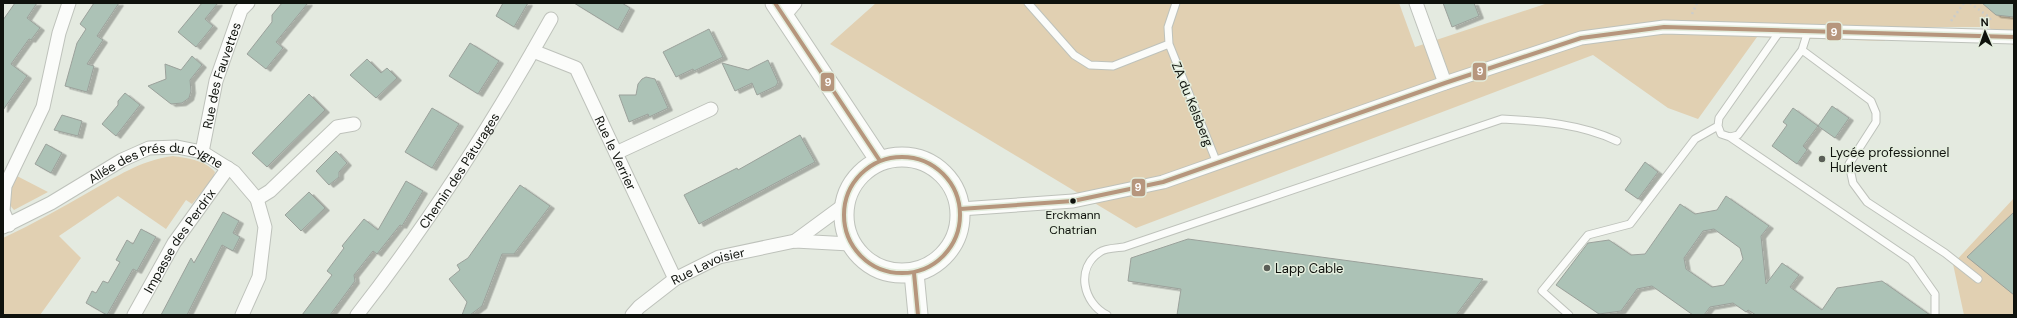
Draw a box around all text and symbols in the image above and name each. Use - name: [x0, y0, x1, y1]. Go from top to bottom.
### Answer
- north arrow: [1965, 12, 2005, 52]
- text: N: [1980, 15, 1989, 29]
- street label: Rue des Fauvettes: [199, 20, 245, 130]
- line badge: 9: [1826, 22, 1842, 41]
- text: 9: [1831, 25, 1838, 39]
- street label: ZA du Kelsberg: [1168, 59, 1217, 149]
- line badge: 9: [1472, 62, 1487, 81]
- text: 9: [1477, 64, 1484, 78]
- line badge: 9: [820, 72, 835, 92]
- text: 9: [825, 75, 832, 89]
- street label: Chemin des Pâturages: [415, 110, 503, 232]
- street label: Rue le Verrier: [591, 113, 640, 193]
- street label: Allée des Prés du Cygne: [85, 139, 226, 188]
- place label: Lycée professionnel Hurlevent: [1830, 144, 1949, 176]
- marker: Lycée professionnel Hurlevent: [1817, 154, 1827, 164]
- line badge: 9: [1131, 178, 1146, 197]
- text: 9: [1135, 180, 1142, 194]
- street label: Impasse des Perdrix: [140, 185, 220, 296]
- marker: Erckmann Chatrian: [1068, 196, 1078, 206]
- place label: Erckmann Chatrian: [1046, 207, 1101, 238]
- street label: Rue Lavoisier: [668, 244, 747, 289]
- place label: Lapp Cable: [1275, 260, 1343, 277]
- marker: Lapp Cable: [1262, 263, 1272, 273]

